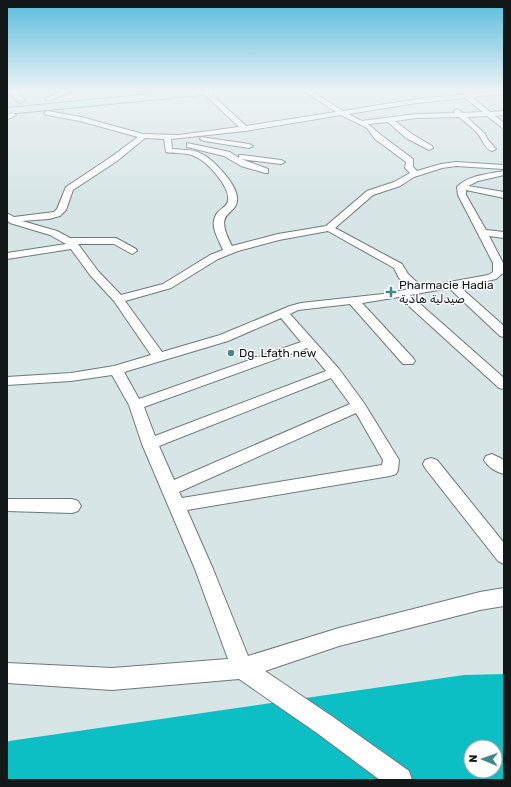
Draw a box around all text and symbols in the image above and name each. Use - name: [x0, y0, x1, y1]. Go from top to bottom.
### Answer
- place label: Pharmacie Hadia صيدلية هادية: [399, 278, 494, 306]
- marker: Pharmacie Hadia صيدلية هادية: [386, 287, 396, 297]
- place label: Dg. Lfath new: [239, 346, 317, 360]
- marker: Dg. Lfath new: [226, 348, 236, 358]
- north arrow: [463, 739, 503, 779]
- text: N: [467, 754, 480, 763]

